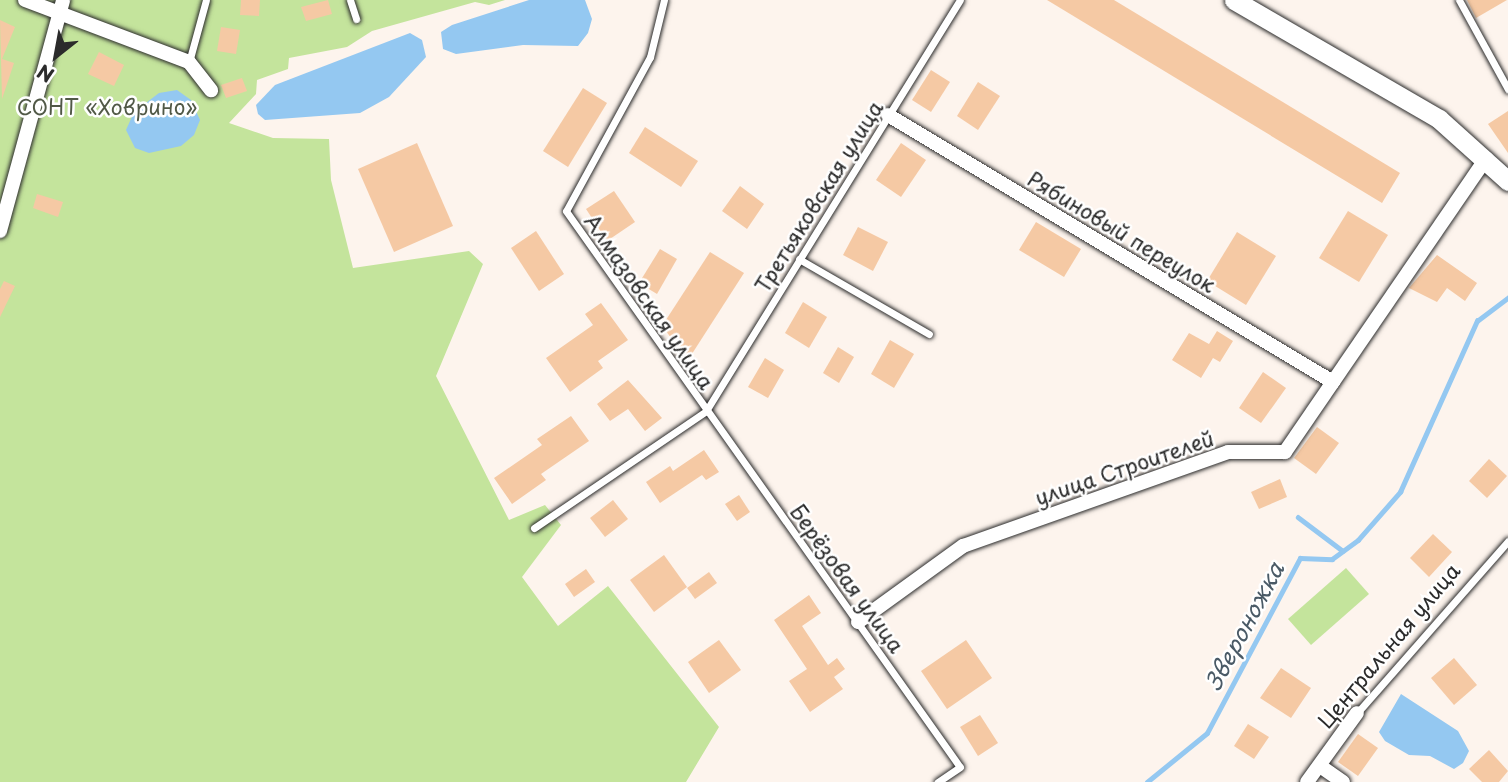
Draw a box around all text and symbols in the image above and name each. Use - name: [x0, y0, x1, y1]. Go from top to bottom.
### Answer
- north arrow: [21, 21, 91, 91]
- text: N: [32, 58, 59, 90]
- park label: СОНТ «Ховрино»: [16, 93, 198, 119]
- street label: Третьяковская улица: [748, 95, 888, 297]
- street label: Рябиновый переулок: [1024, 165, 1220, 297]
- street label: Алмазовская улица: [580, 208, 720, 394]
- street label: улица Строителей: [1031, 424, 1217, 510]
- street label: Берёзовая улица: [786, 499, 910, 657]
- water label: Звероножка: [1199, 557, 1289, 695]
- street label: Центральная улица: [1312, 557, 1464, 733]

